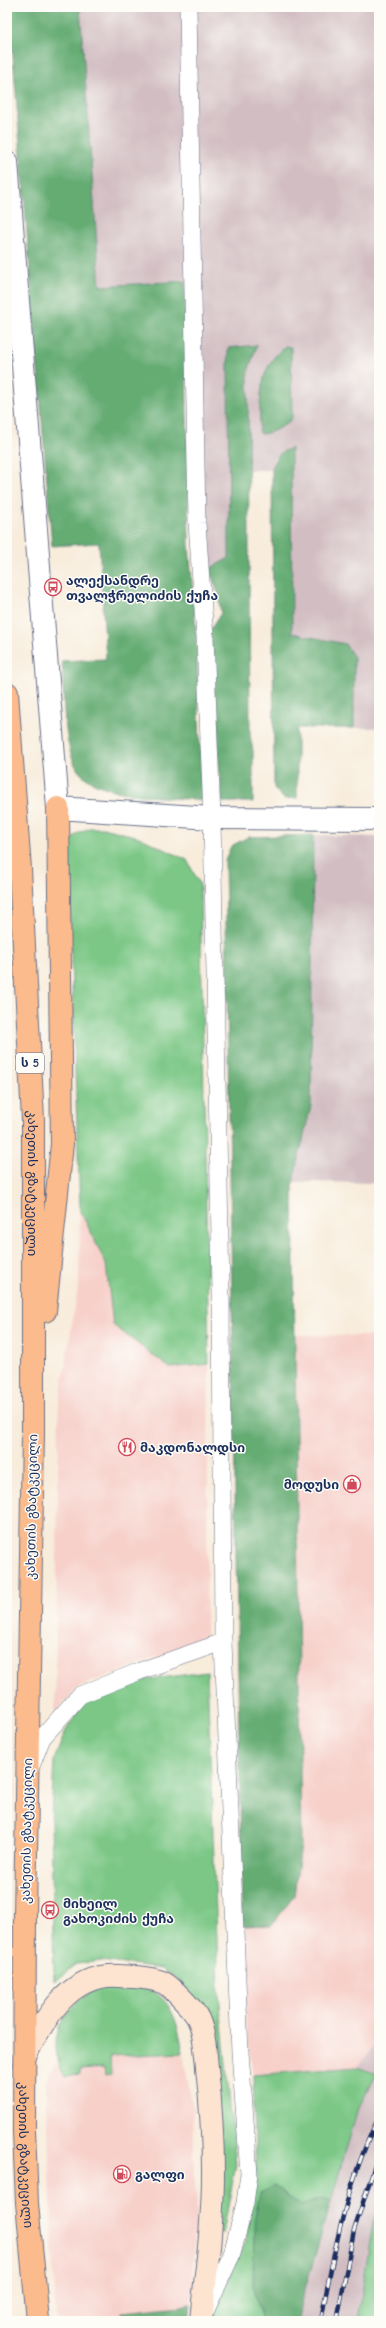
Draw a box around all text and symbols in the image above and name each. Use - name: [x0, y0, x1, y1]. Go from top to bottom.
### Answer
- place label: ალექსანდრე თვალჭრელიძის ქუჩა: [66, 573, 218, 604]
- bus stop icon: ალექსანდრე თვალჭრელიძის ქუჩა: [43, 577, 63, 597]
- road number: ს 5: [16, 1053, 44, 1073]
- street label: კახეთის გზატკეცილი: [24, 1110, 40, 1256]
- street label: კახეთის გზატკეცილი: [23, 1434, 41, 1580]
- restaurant icon: მაკდონალდსი: [117, 1437, 137, 1457]
- place label: მაკდონალდსი: [140, 1440, 245, 1456]
- shop icon: მოდუსი: [342, 1474, 362, 1494]
- place label: მოდუსი: [284, 1477, 339, 1493]
- street label: კახეთის გზატკეცილი: [18, 1758, 36, 1904]
- place label: მიხეილ გახოკიძის ქუჩა: [63, 1896, 174, 1926]
- bus stop icon: მიხეილ გახოკიძის ქუჩა: [40, 1900, 60, 1920]
- street label: კახეთის გზატკეცილი: [16, 2082, 36, 2229]
- fuel station icon: გალფი: [112, 2164, 132, 2184]
- place label: გალფი: [135, 2167, 185, 2183]

